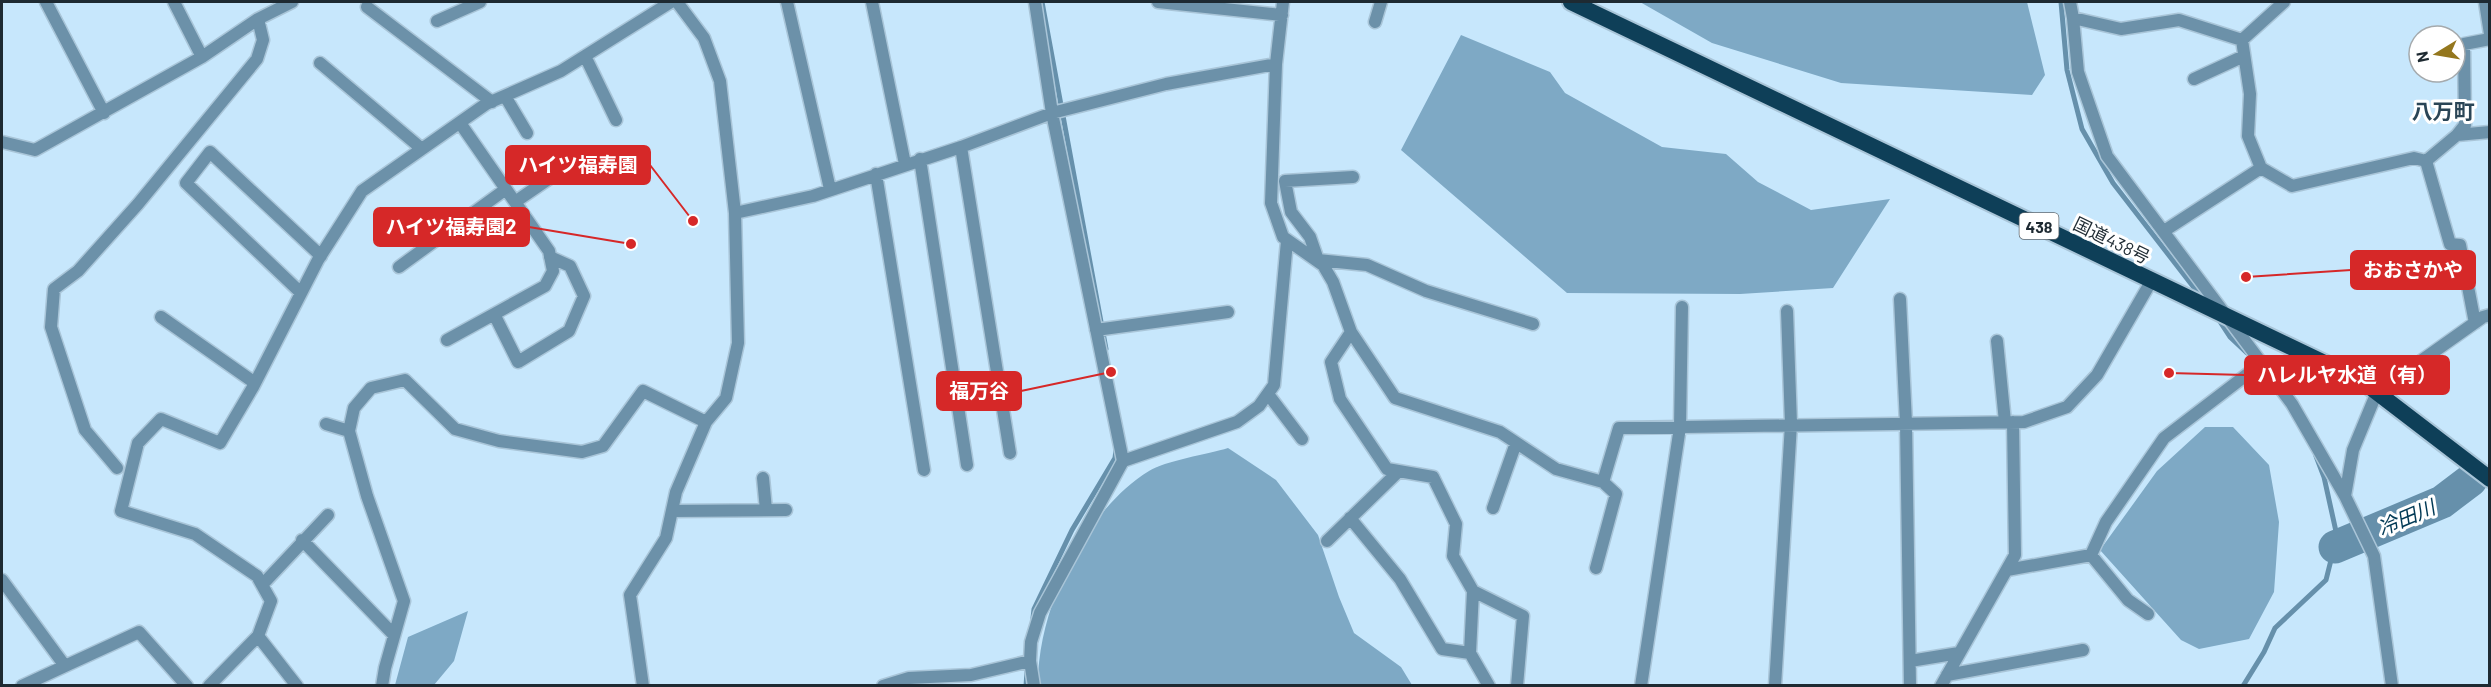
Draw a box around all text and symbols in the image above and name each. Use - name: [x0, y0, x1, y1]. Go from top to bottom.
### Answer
- north arrow: [2407, 24, 2467, 84]
- text: N: [2411, 50, 2432, 64]
- district label: 八万町: [2412, 98, 2475, 123]
- callout: ハイツ福寿園: [506, 146, 650, 184]
- text: ハイツ福寿園: [518, 152, 638, 176]
- callout: ハイツ福寿園2: [374, 208, 529, 246]
- street label: 国道438号: [2070, 212, 2154, 268]
- road number: 438: [2020, 213, 2058, 239]
- text: ハイツ福寿園2: [386, 214, 516, 238]
- callout: おおさかや: [2351, 251, 2475, 289]
- text: おおさかや: [2363, 257, 2463, 281]
- callout: ハレルヤ水道（有）: [2245, 356, 2449, 394]
- text: ハレルヤ水道（有）: [2257, 362, 2437, 386]
- callout: 福万谷: [937, 372, 1021, 410]
- text: 福万谷: [949, 378, 1009, 402]
- water label: 冷田川: [2374, 493, 2440, 540]

